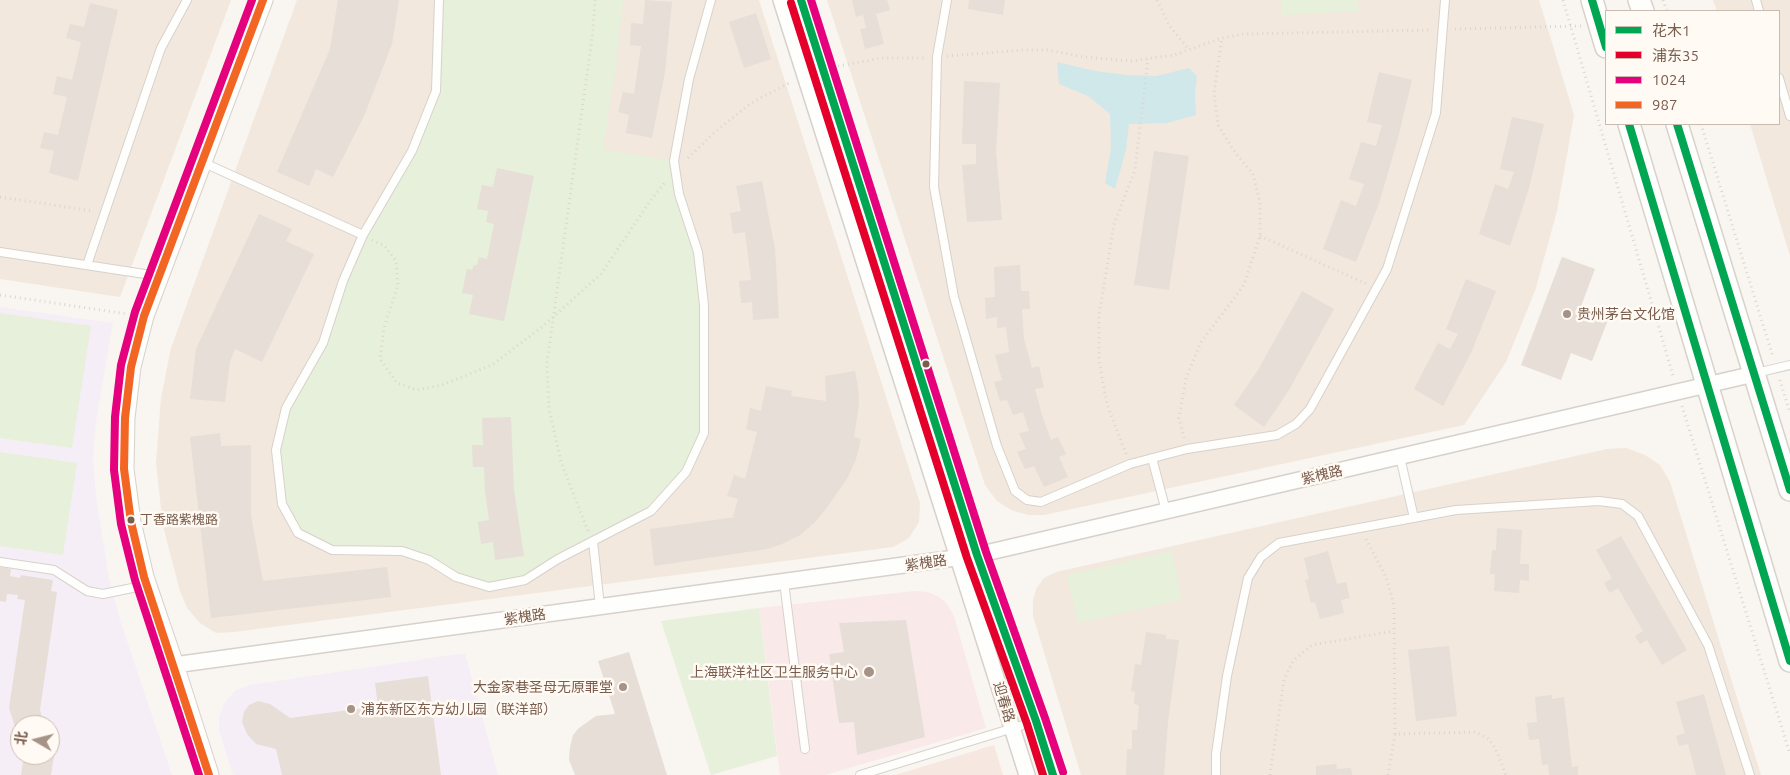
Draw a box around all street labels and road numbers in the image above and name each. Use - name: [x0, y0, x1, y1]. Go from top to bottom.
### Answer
- street label: 紫槐路: [1300, 462, 1344, 488]
- street label: 紫槐路: [904, 552, 948, 574]
- street label: 紫槐路: [503, 606, 547, 628]
- street label: 迎春路: [990, 679, 1018, 725]

